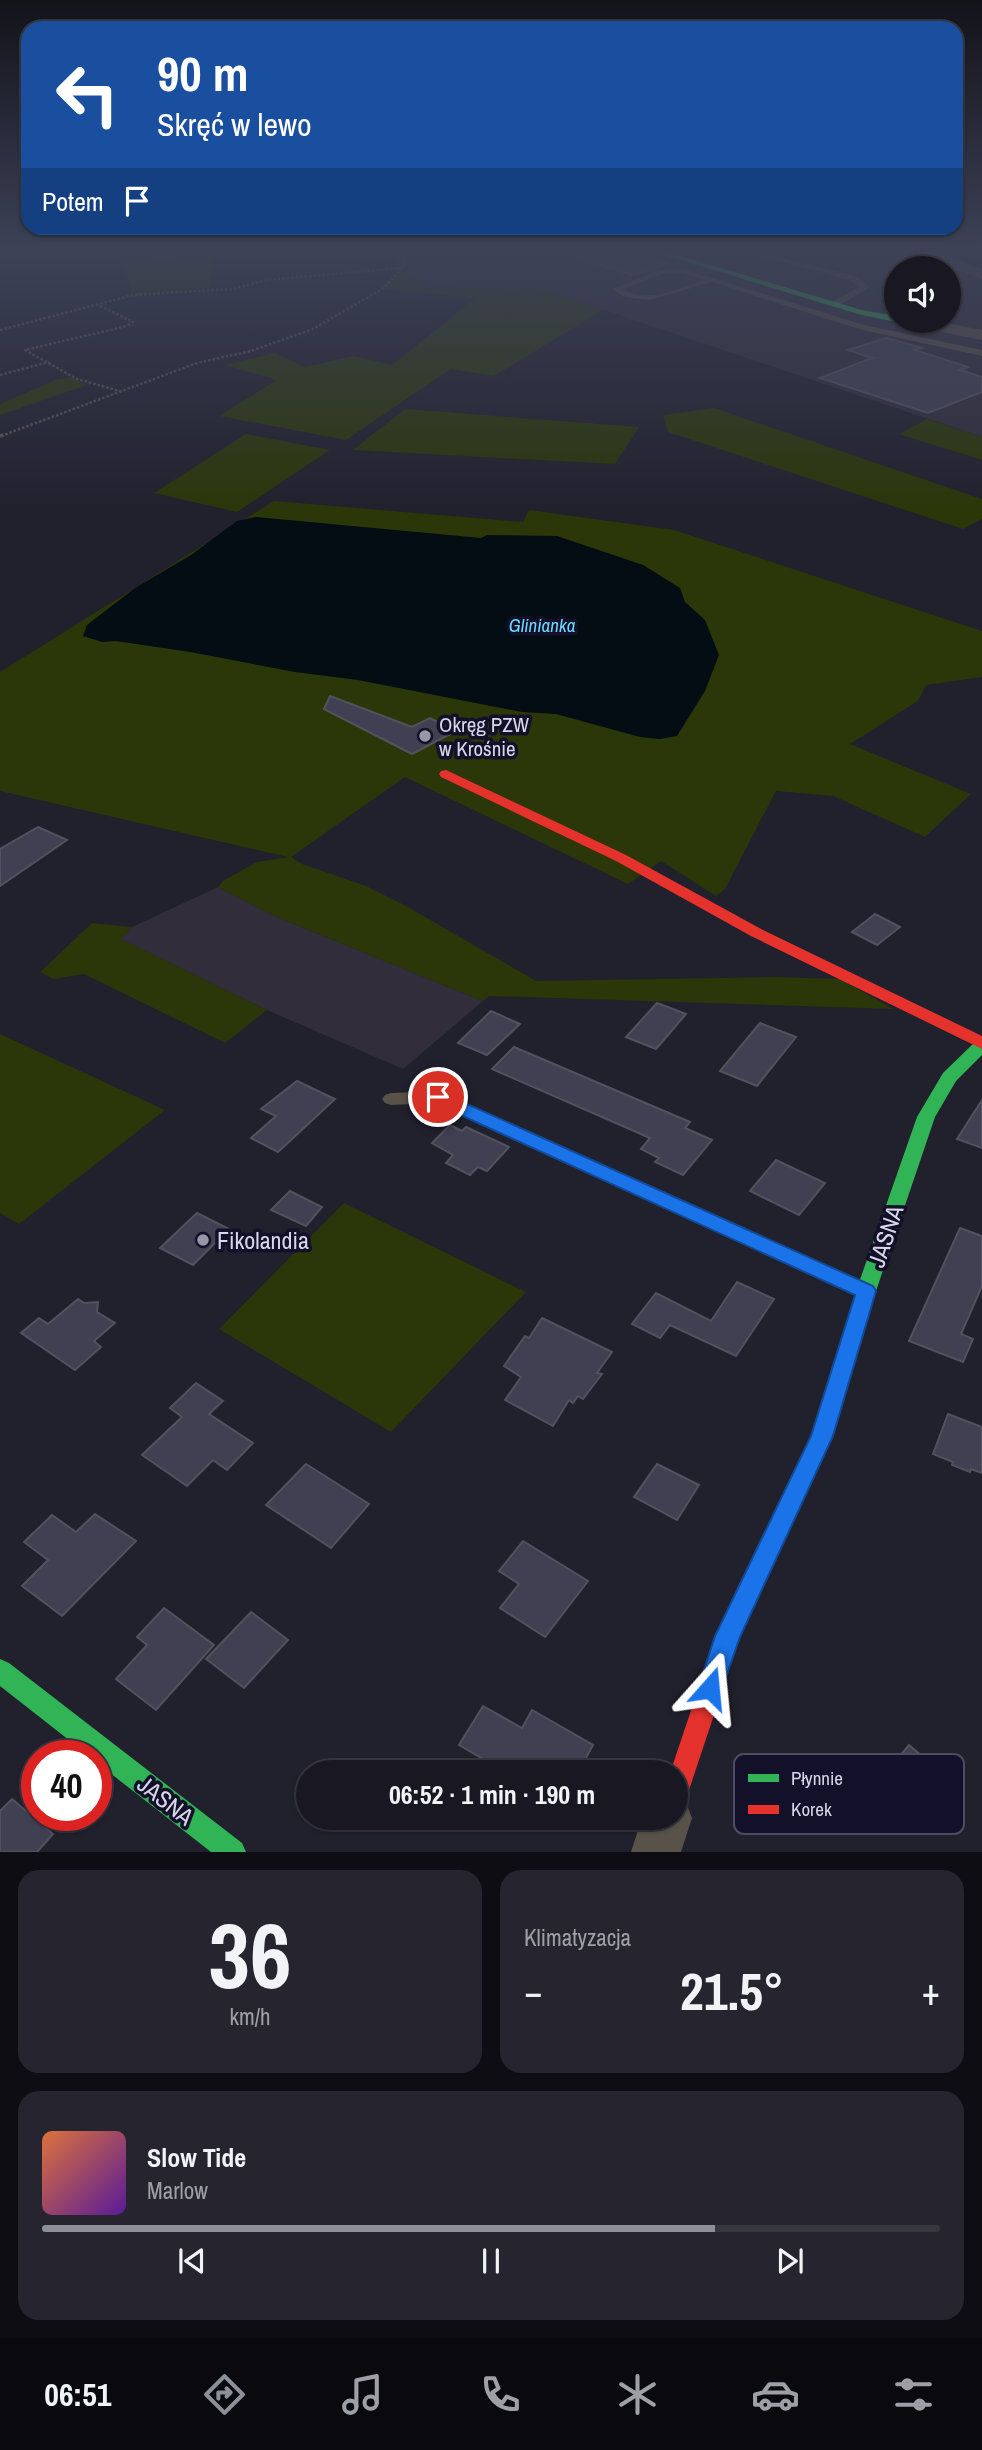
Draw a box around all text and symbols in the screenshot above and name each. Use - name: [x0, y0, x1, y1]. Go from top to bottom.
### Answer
- text: 90 m: [157, 40, 249, 106]
- icon: left: [42, 49, 133, 140]
- text: Skręć w lewo: [157, 103, 312, 146]
- icon: arrive: [118, 182, 156, 220]
- text: Potem: [42, 184, 104, 219]
- map controls: [884, 256, 961, 333]
- button: sound: [884, 256, 961, 333]
- water label: Glinianka: [509, 612, 576, 638]
- place label: Okręg PZW w Krośnie: [439, 710, 530, 763]
- marker: Okręg PZW w Krośnie: [417, 728, 433, 744]
- pin: [408, 1067, 468, 1127]
- icon: arrive: [419, 1078, 457, 1116]
- street label: JASNA: [860, 1200, 911, 1271]
- place label: Fikolandia: [217, 1224, 309, 1256]
- marker: Fikolandia: [195, 1232, 211, 1248]
- position arrow: [673, 1651, 747, 1725]
- speed limit sign: 40: [21, 1740, 112, 1831]
- legend: [734, 1754, 964, 1834]
- text: Płynnie: [791, 1765, 843, 1791]
- street label: JASNA: [131, 1768, 202, 1833]
- text: 06:52 · 1 min · 190 m: [389, 1777, 595, 1812]
- text: Korek: [791, 1796, 832, 1822]
- text: 36: [209, 1894, 292, 2016]
- text: Klimatyzacja: [524, 1922, 631, 1953]
- text: 21.5°: [680, 1956, 784, 2026]
- text: −: [524, 1966, 542, 2017]
- text: +: [922, 1966, 940, 2017]
- text: km/h: [230, 2001, 270, 2032]
- text: Slow Tide: [147, 2140, 246, 2175]
- text: Marlow: [147, 2175, 208, 2206]
- icon: previous: [173, 2242, 211, 2280]
- icon: pause: [472, 2242, 510, 2280]
- icon: next: [771, 2242, 809, 2280]
- icon: directions: [200, 2370, 249, 2419]
- icon: music: [338, 2370, 387, 2419]
- icon: phone: [476, 2370, 525, 2419]
- icon: climate: [613, 2370, 662, 2419]
- icon: car: [751, 2370, 800, 2419]
- icon: filters: [889, 2370, 938, 2419]
- text: 06:51: [44, 2373, 111, 2416]

